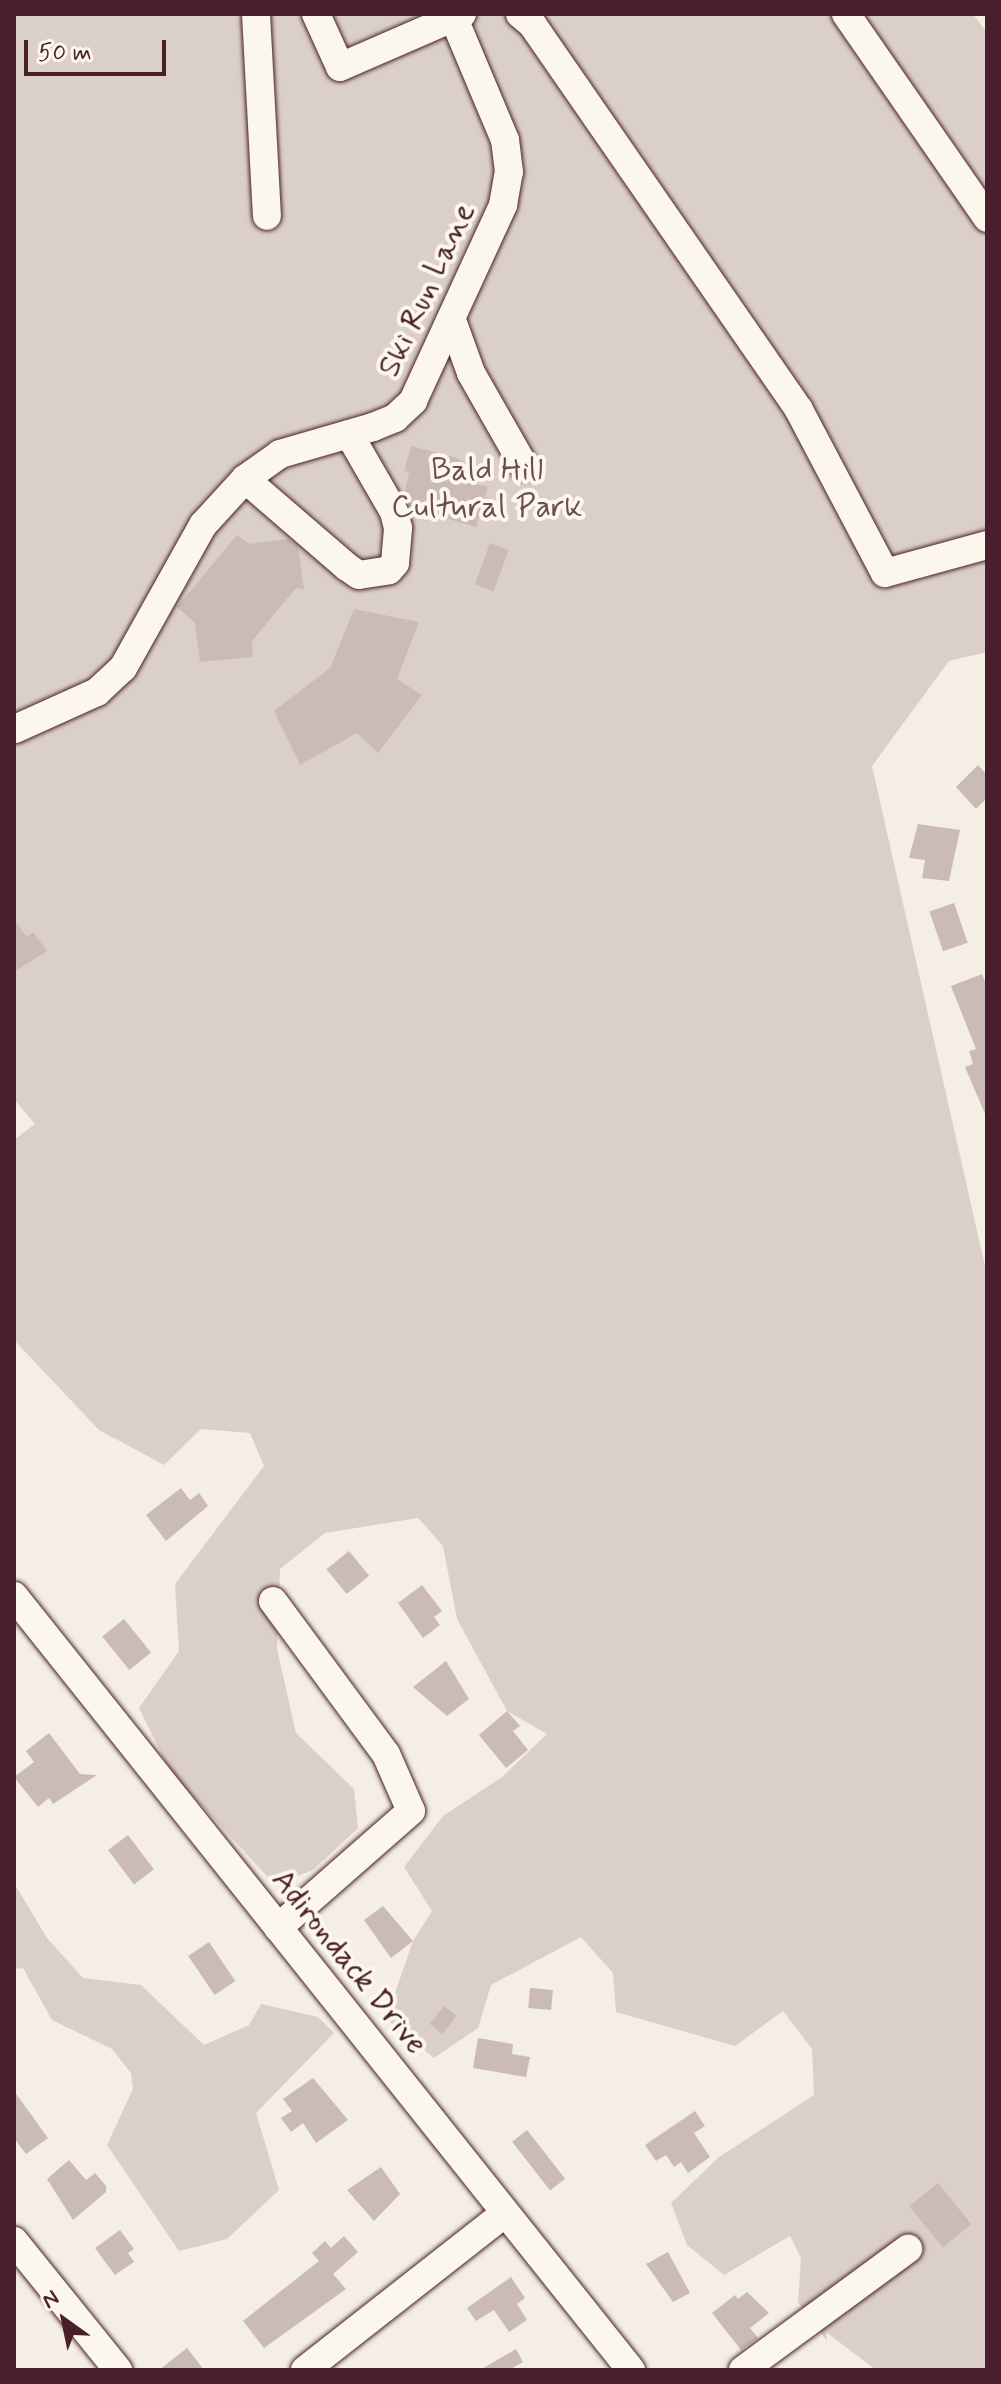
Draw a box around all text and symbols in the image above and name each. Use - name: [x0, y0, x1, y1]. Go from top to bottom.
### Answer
- scale bar: [28, 24, 170, 74]
- text: 50 m: [38, 38, 92, 69]
- street label: Ski Run Lane: [371, 200, 483, 380]
- park label: Bald Hill Cultural Park: [394, 452, 580, 527]
- street label: Adirondack Drive: [263, 1862, 435, 2062]
- north arrow: [24, 2280, 104, 2360]
- text: N: [37, 2284, 65, 2316]

